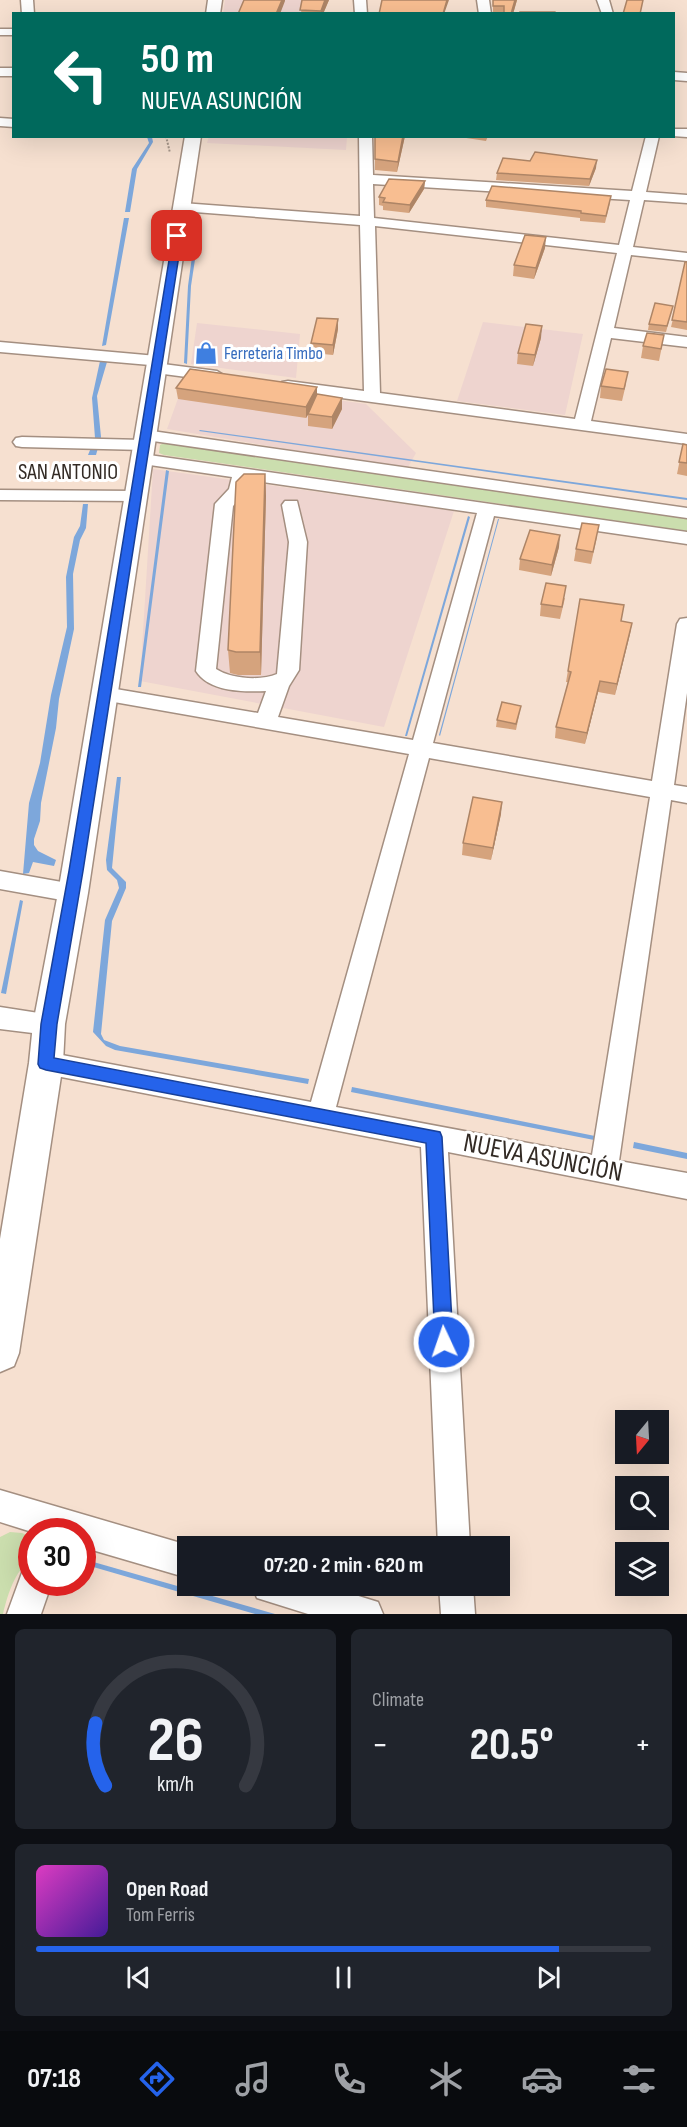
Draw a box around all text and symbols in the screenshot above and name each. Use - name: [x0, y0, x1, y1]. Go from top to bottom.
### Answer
- text: 50 m: [141, 34, 214, 85]
- icon: left: [42, 36, 120, 114]
- text: NUEVA ASUNCIÓN: [141, 85, 302, 117]
- pin: [151, 210, 202, 261]
- icon: arrive: [160, 219, 193, 252]
- shop icon: Ferreteria Timbo: [193, 340, 219, 366]
- place label: Ferreteria Timbo: [224, 343, 323, 364]
- street label: SAN ANTONIO: [18, 459, 118, 486]
- street label: NUEVA ASUNCIÓN: [461, 1127, 625, 1189]
- position arrow: [412, 1310, 476, 1374]
- north arrow: [615, 1410, 669, 1464]
- map controls: [615, 1410, 669, 1596]
- button: search: [615, 1476, 669, 1530]
- speed limit sign: 30: [18, 1518, 96, 1596]
- button: layers: [615, 1542, 669, 1596]
- text: 07:20 · 2 min · 620 m: [264, 1552, 423, 1579]
- text: Climate: [372, 1688, 424, 1712]
- text: 26: [147, 1704, 204, 1779]
- text: 20.5°: [469, 1718, 554, 1773]
- text: −: [372, 1725, 388, 1765]
- text: +: [635, 1725, 651, 1765]
- text: km/h: [157, 1772, 194, 1797]
- text: Open Road: [126, 1876, 208, 1903]
- text: Tom Ferris: [126, 1903, 195, 1927]
- icon: previous: [122, 1961, 155, 1994]
- icon: pause: [327, 1961, 360, 1994]
- icon: next: [532, 1961, 565, 1994]
- icon: directions: [136, 2058, 178, 2100]
- icon: music: [232, 2058, 274, 2100]
- icon: phone: [328, 2058, 370, 2100]
- icon: climate: [425, 2058, 467, 2100]
- icon: car: [521, 2058, 563, 2100]
- icon: filters: [618, 2058, 660, 2100]
- text: 07:18: [27, 2063, 81, 2095]

